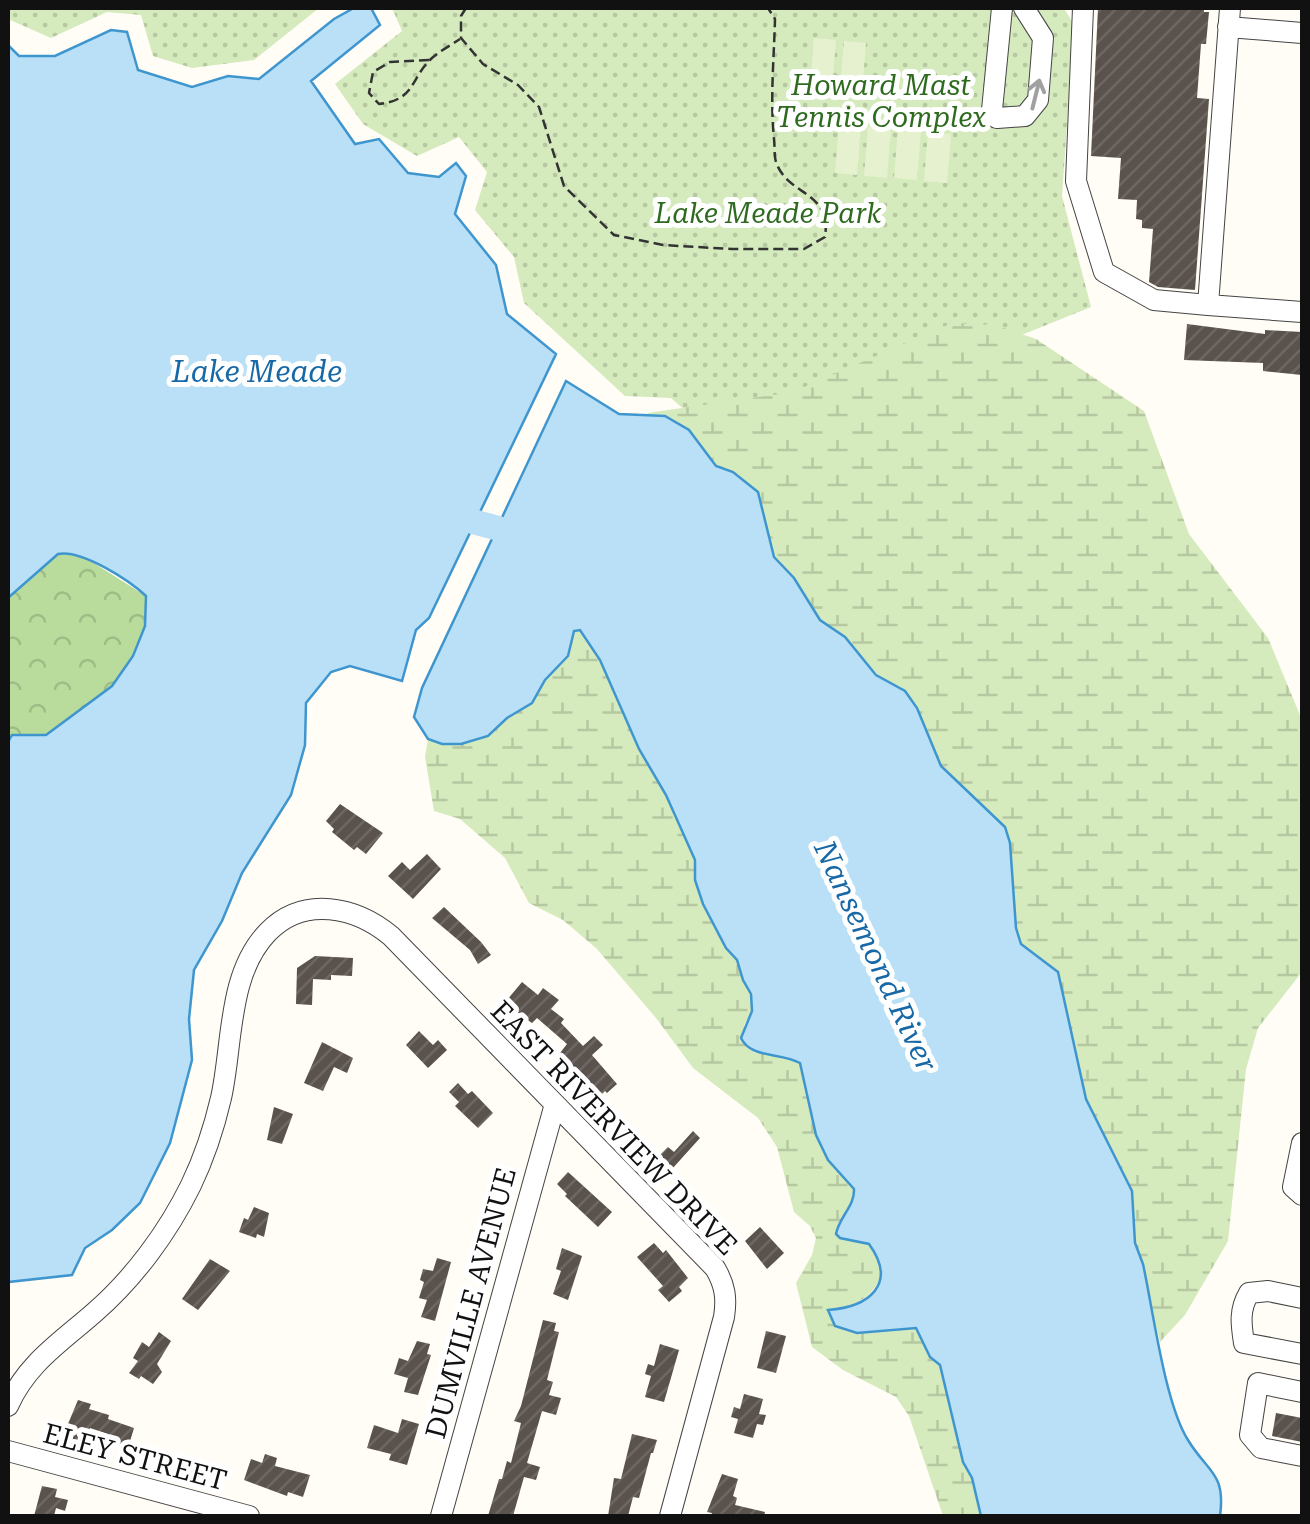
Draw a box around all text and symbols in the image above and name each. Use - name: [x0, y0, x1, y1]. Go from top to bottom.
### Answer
- park label: Howard Mast Tennis Complex: [776, 69, 986, 134]
- one-way arrow: [1028, 79, 1046, 111]
- park label: Lake Meade Park: [654, 197, 882, 230]
- water label: Lake Meade: [171, 354, 342, 389]
- water label: Nansemond River: [807, 834, 945, 1078]
- street label: EAST RIVERVIEW DRIVE: [484, 994, 744, 1262]
- street label: DUMVILLE AVENUE: [419, 1164, 523, 1442]
- street label: ELEY STREET: [40, 1417, 230, 1497]

